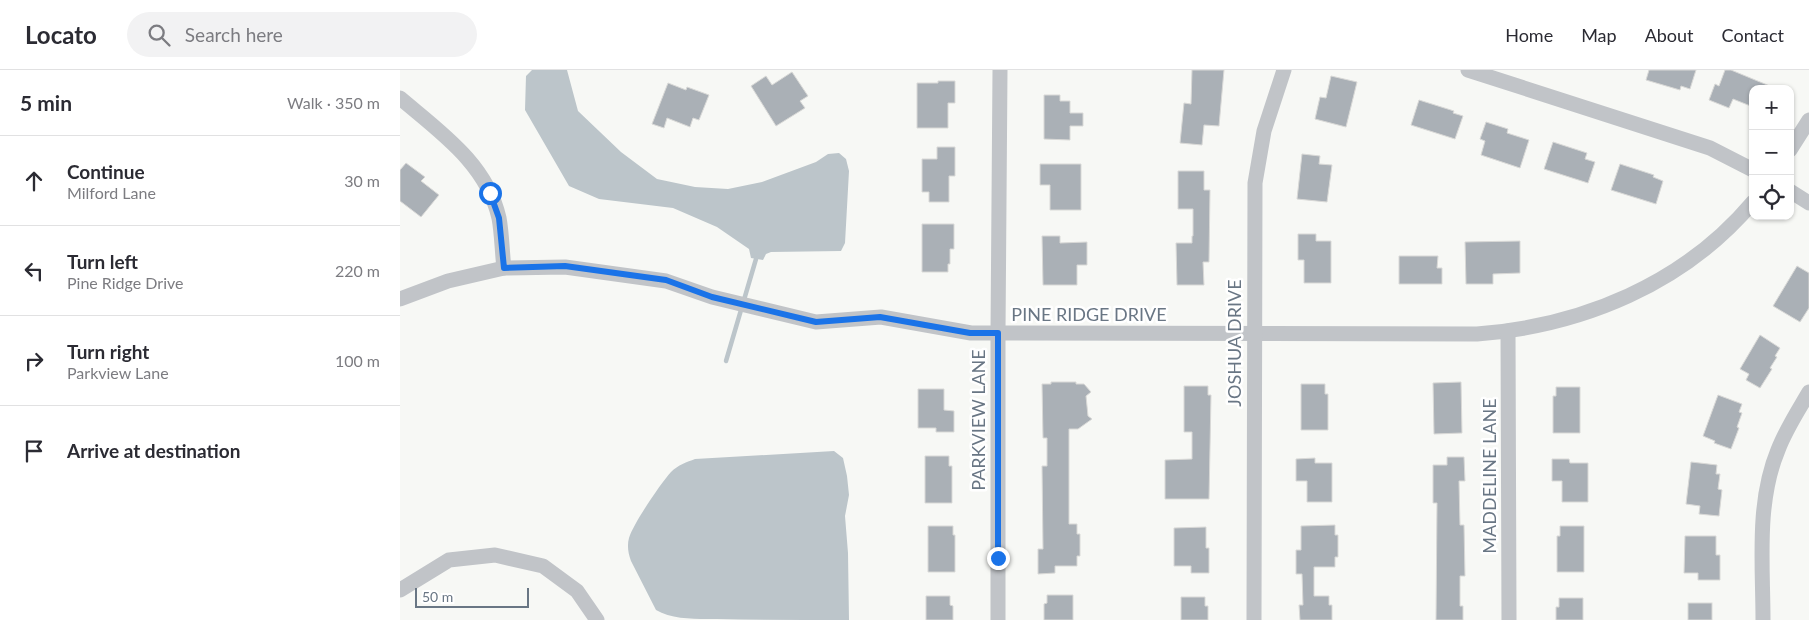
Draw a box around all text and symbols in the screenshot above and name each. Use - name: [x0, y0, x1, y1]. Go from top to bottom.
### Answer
- search box: [127, 12, 477, 57]
- text: Locato: [25, 20, 97, 49]
- icon: search: [145, 21, 173, 49]
- text: Search here: [185, 23, 283, 46]
- text: Home: [1505, 24, 1553, 46]
- text: Map: [1581, 24, 1617, 46]
- text: About: [1645, 24, 1694, 46]
- text: Contact: [1722, 24, 1784, 46]
- map controls: [1749, 85, 1794, 220]
- button: +: [1749, 85, 1794, 130]
- text: 5 min: [20, 90, 72, 115]
- text: Walk · 350 m: [287, 93, 380, 112]
- button: −: [1749, 130, 1794, 175]
- text: Continue: [67, 160, 145, 183]
- icon: ahead: [20, 167, 48, 195]
- text: 30 m: [344, 171, 380, 190]
- button: locate: [1749, 175, 1794, 220]
- route start: [479, 182, 502, 205]
- text: Milford Lane: [67, 183, 156, 202]
- text: Turn left: [67, 250, 138, 273]
- icon: left: [20, 257, 48, 285]
- text: 220 m: [335, 261, 380, 280]
- text: Pine Ridge Drive: [67, 273, 183, 292]
- street label: JOSHUA DRIVE: [1223, 279, 1245, 407]
- street label: PINE RIDGE DRIVE: [1011, 303, 1167, 325]
- text: Turn right: [67, 340, 149, 363]
- icon: right: [20, 347, 48, 375]
- street label: PARKVIEW LANE: [967, 349, 989, 491]
- text: 100 m: [335, 351, 380, 370]
- text: Parkview Lane: [67, 363, 169, 382]
- street label: MADDELINE LANE: [1478, 398, 1500, 554]
- icon: arrive: [20, 437, 48, 465]
- text: Arrive at destination: [67, 439, 240, 462]
- route end: [987, 547, 1010, 570]
- scale bar: [415, 585, 529, 608]
- text: 50 m: [422, 588, 453, 605]

